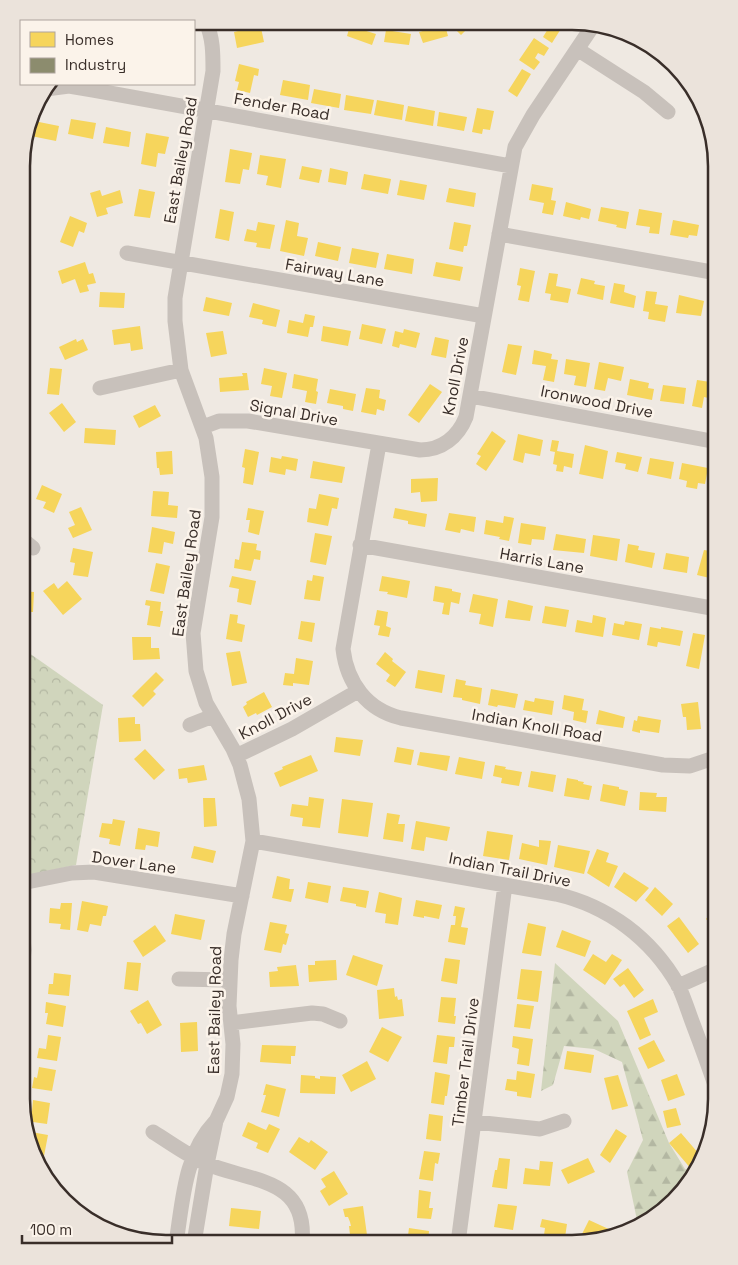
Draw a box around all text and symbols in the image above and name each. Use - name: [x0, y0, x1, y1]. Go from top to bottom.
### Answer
- legend: [20, 20, 195, 85]
- text: Homes: [65, 30, 114, 49]
- text: Industry: [65, 55, 126, 74]
- street label: Fender Road: [232, 88, 332, 125]
- street label: East Bailey Road: [159, 95, 202, 225]
- street label: Fairway Lane: [284, 253, 386, 292]
- street label: Knoll Drive: [438, 335, 473, 417]
- street label: Ironwood Drive: [539, 380, 655, 423]
- street label: Signal Drive: [248, 394, 340, 431]
- street label: East Bailey Road: [167, 508, 206, 638]
- street label: Harris Lane: [498, 543, 586, 578]
- street label: Knoll Drive: [235, 688, 315, 744]
- street label: Indian Knoll Road: [470, 704, 604, 747]
- street label: Dover Lane: [90, 846, 178, 879]
- street label: Indian Trail Drive: [447, 847, 573, 892]
- street label: East Bailey Road: [203, 946, 226, 1074]
- street label: Timber Trail Drive: [447, 996, 484, 1128]
- scale bar: [22, 1212, 172, 1244]
- text: 100 m: [30, 1220, 72, 1239]

